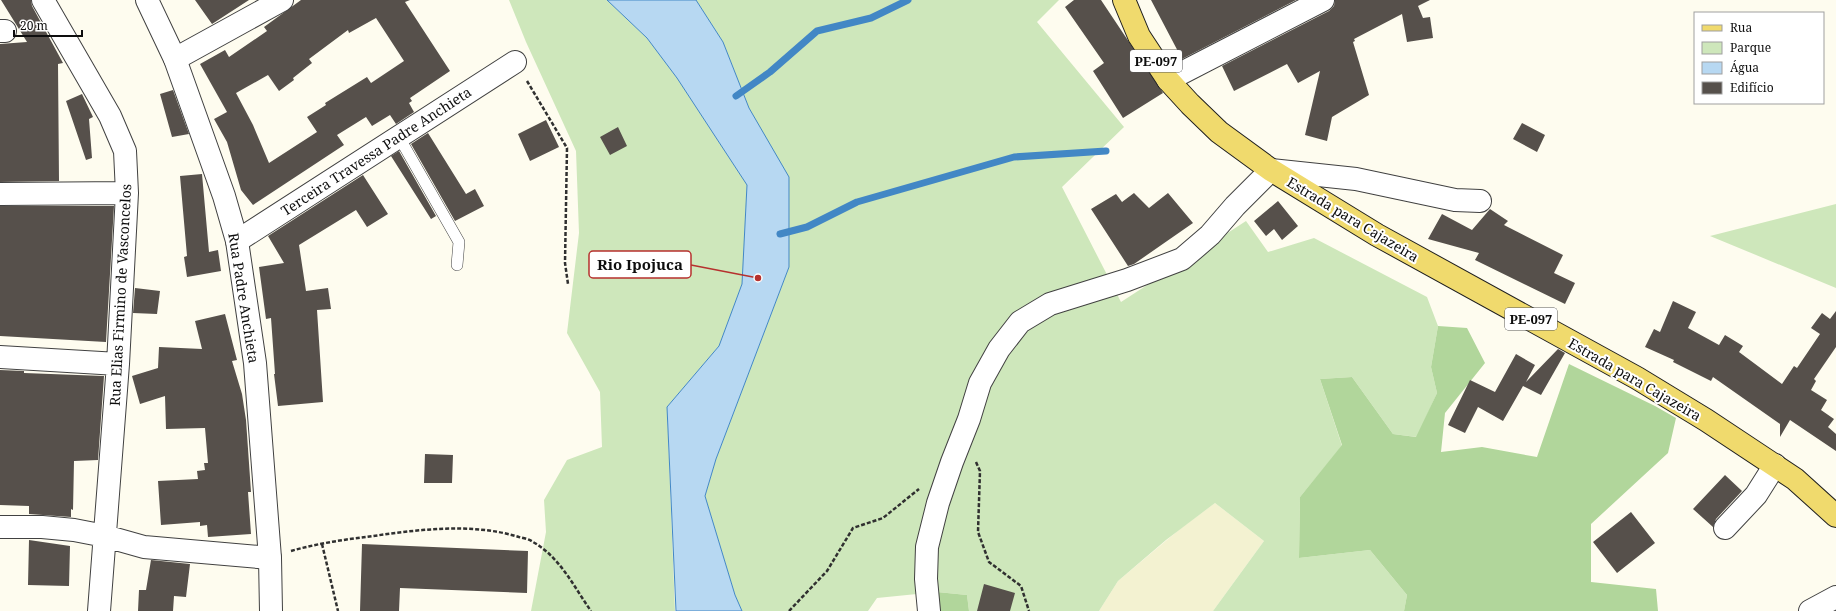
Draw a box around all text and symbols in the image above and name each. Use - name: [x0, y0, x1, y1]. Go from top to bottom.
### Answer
- scale bar: [14, 12, 82, 38]
- legend: [1694, 12, 1824, 104]
- text: 20 m: [20, 17, 48, 34]
- text: Rua: [1730, 19, 1752, 36]
- text: Parque: [1730, 39, 1771, 56]
- road number: PE-097: [1130, 50, 1182, 72]
- text: Água: [1730, 59, 1759, 76]
- text: Edifício: [1730, 79, 1774, 96]
- street label: Terceira Travessa Padre Anchieta: [277, 82, 475, 220]
- street label: Estrada para Cajazeira: [1284, 172, 1422, 266]
- street label: Rua Elias Firmino de Vasconcelos: [105, 183, 135, 407]
- street label: Rua Padre Anchieta: [224, 231, 264, 365]
- callout: Rio Ipojuca: [589, 251, 691, 278]
- text: Rio Ipojuca: [597, 254, 683, 274]
- road number: PE-097: [1505, 308, 1557, 330]
- street label: Estrada para Cajazeira: [1565, 333, 1705, 425]

